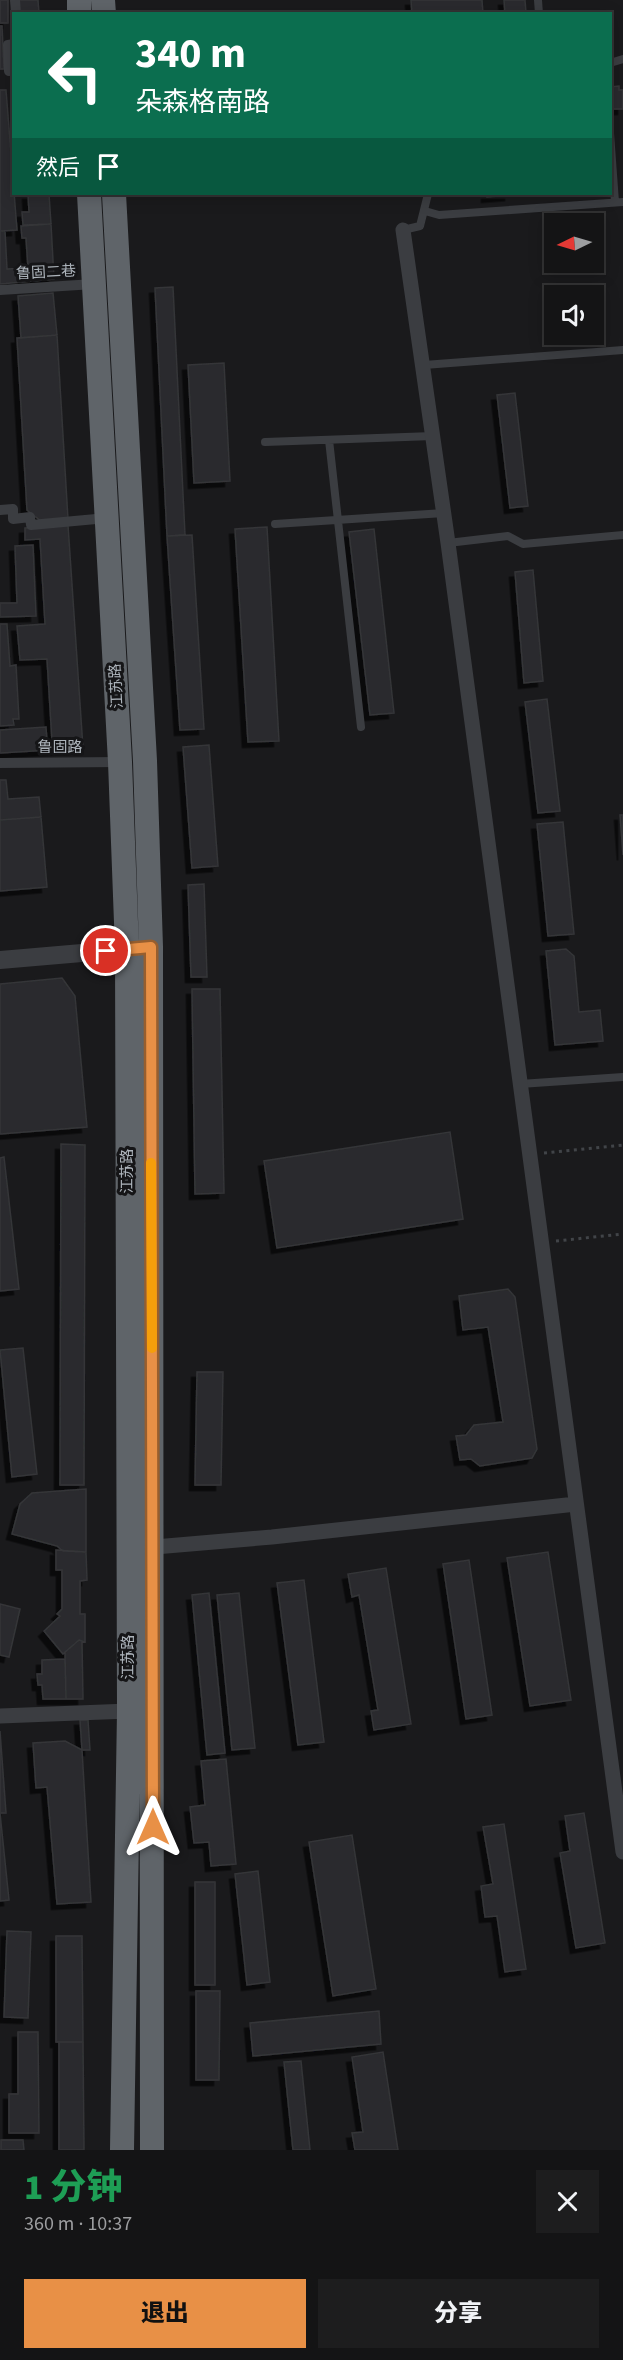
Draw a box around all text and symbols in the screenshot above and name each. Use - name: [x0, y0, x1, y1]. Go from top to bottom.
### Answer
- text: 340 m: [135, 24, 246, 84]
- icon: left: [36, 36, 114, 114]
- text: 朵森格南路: [135, 83, 270, 122]
- icon: arrive: [92, 150, 125, 183]
- text: 然后: [36, 152, 80, 184]
- north arrow: [544, 213, 604, 273]
- map controls: [544, 213, 604, 345]
- street label: 鲁固二巷: [16, 260, 77, 285]
- button: sound: [544, 285, 604, 345]
- street label: 江苏路: [105, 663, 128, 709]
- street label: 鲁固路: [37, 737, 83, 758]
- pin: [80, 925, 131, 976]
- icon: arrive: [89, 934, 122, 967]
- street label: 江苏路: [117, 1148, 138, 1194]
- street label: 江苏路: [118, 1634, 139, 1680]
- position arrow: [121, 1795, 185, 1859]
- text: 1 分钟: [24, 2162, 122, 2213]
- button: close: [536, 2170, 599, 2233]
- text: 360 m · 10:37: [24, 2210, 132, 2238]
- button: 退出: [24, 2279, 306, 2348]
- button: 分享: [318, 2279, 599, 2348]

